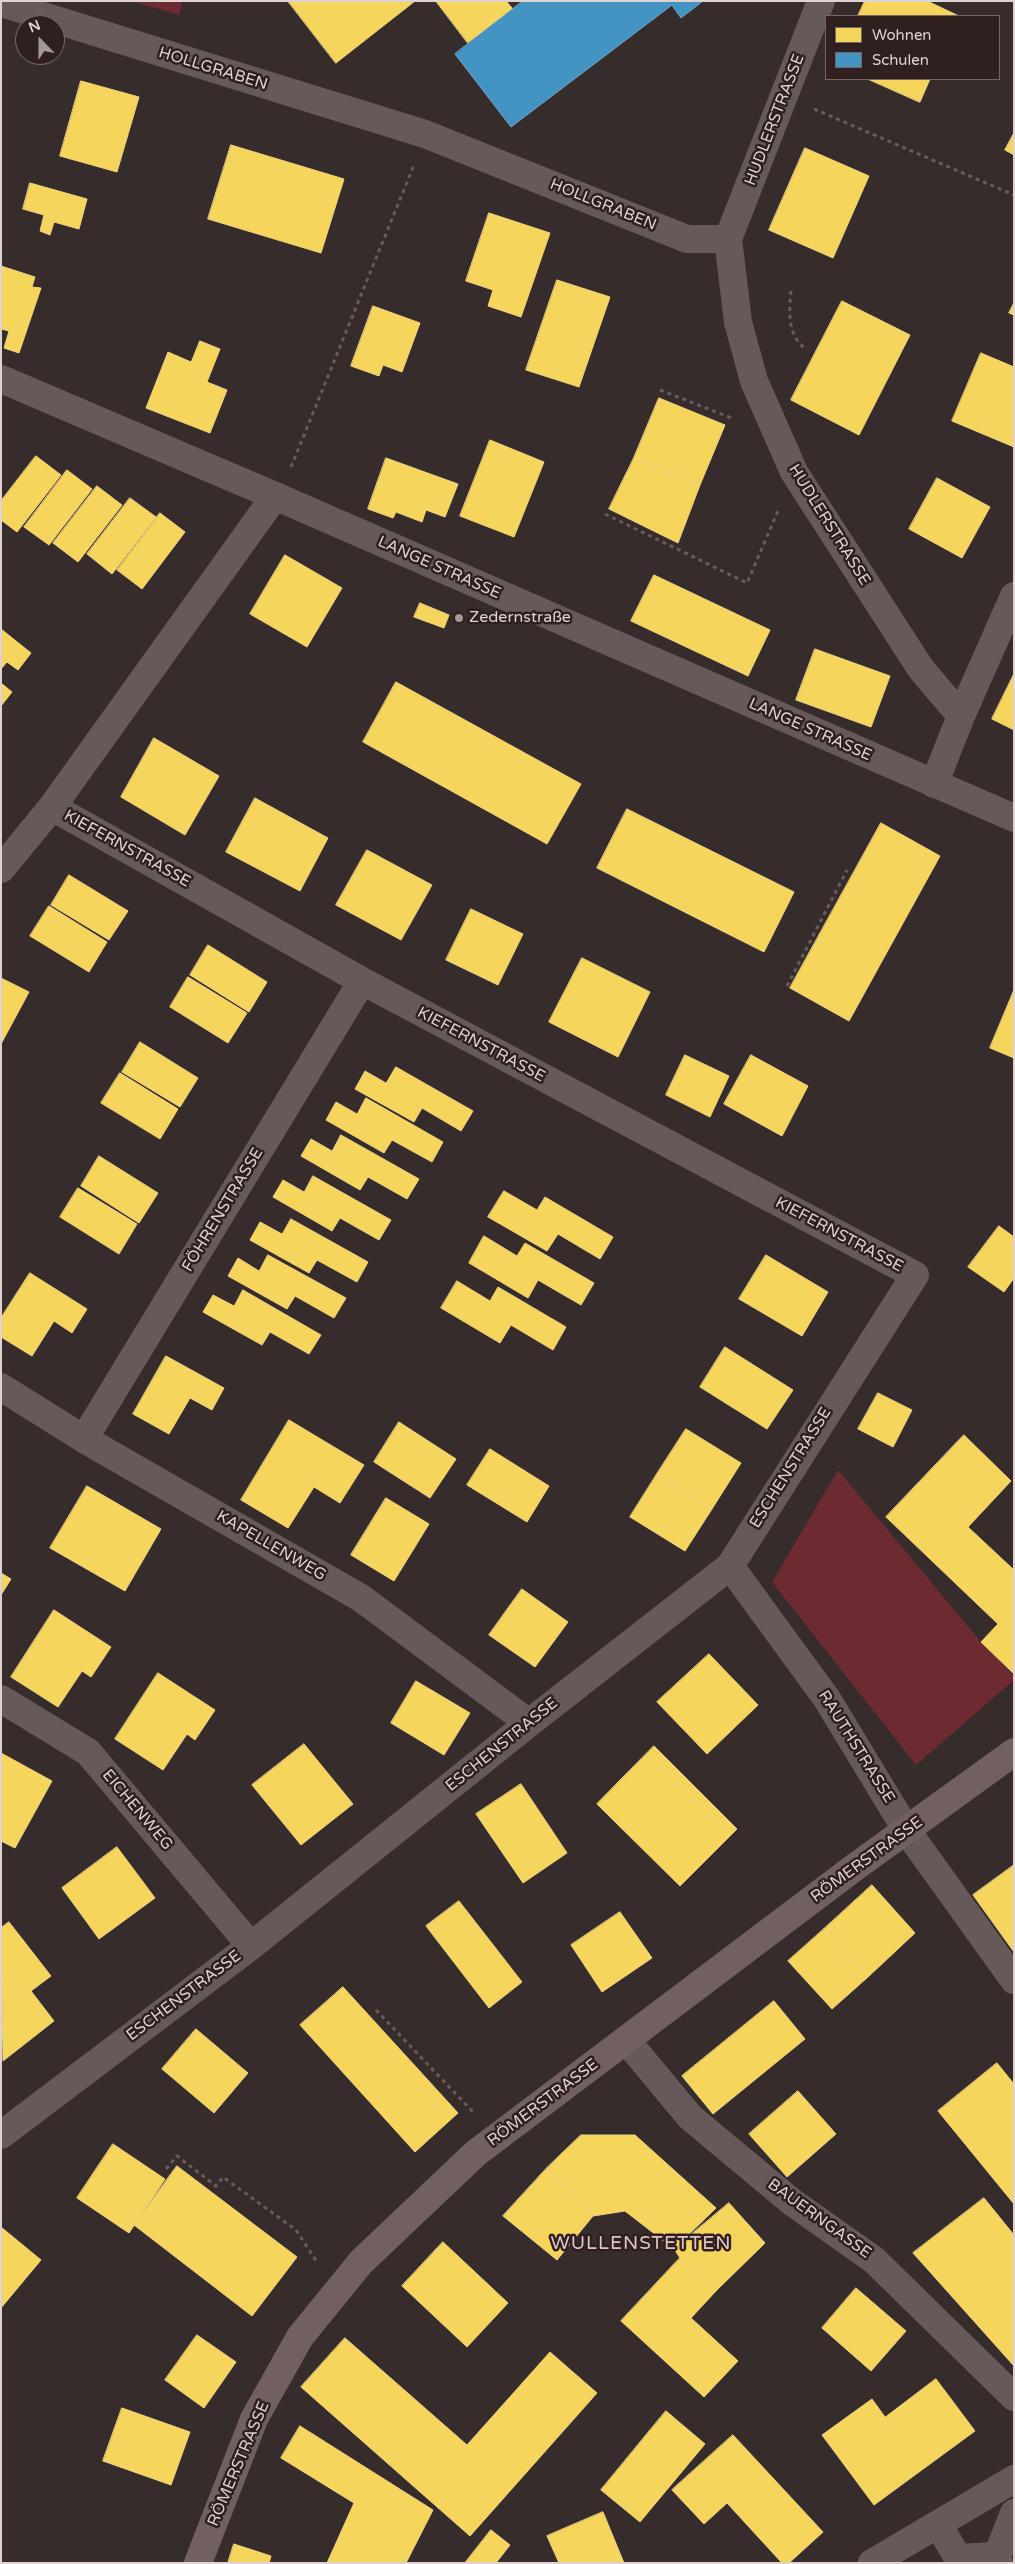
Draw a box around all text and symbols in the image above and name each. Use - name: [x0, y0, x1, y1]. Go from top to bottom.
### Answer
- north arrow: [15, 15, 65, 65]
- legend: [825, 15, 1000, 80]
- text: N: [26, 17, 43, 37]
- text: Wohnen: [872, 26, 932, 44]
- street label: HOLLGRABEN: [156, 43, 270, 95]
- text: Schulen: [872, 51, 929, 69]
- street label: HUDLERSTRASSE: [741, 52, 809, 188]
- street label: HOLLGRABEN: [547, 175, 659, 235]
- street label: HUDLERSTRASSE: [784, 461, 874, 589]
- street label: LANGE STRASSE: [375, 532, 503, 604]
- place label: Zedernstraße: [469, 608, 571, 628]
- marker: Zedernstraße: [453, 612, 465, 624]
- street label: LANGE STRASSE: [746, 694, 874, 766]
- street label: KIEFERNSTRASSE: [60, 806, 194, 892]
- street label: KIEFERNSTRASSE: [414, 1003, 548, 1087]
- street label: FÖHRENSTRASSE: [178, 1145, 268, 1275]
- street label: KIEFERNSTRASSE: [772, 1193, 906, 1277]
- street label: ESCHENSTRASSE: [746, 1404, 836, 1532]
- street label: KAPELLENWEG: [213, 1507, 329, 1585]
- street label: RAUTHSTRASSE: [814, 1687, 898, 1807]
- street label: ESCHENSTRASSE: [442, 1694, 562, 1796]
- street label: EICHENWEG: [98, 1766, 176, 1854]
- street label: RÖMERSTRASSE: [807, 1813, 927, 1907]
- street label: ESCHENSTRASSE: [123, 1947, 245, 2045]
- street label: RÖMERSTRASSE: [484, 2055, 602, 2151]
- street label: BAUERNGASSE: [763, 2175, 875, 2263]
- district label: WULLENSTETTEN: [549, 2233, 733, 2255]
- street label: RÖMERSTRASSE: [204, 2399, 274, 2529]

